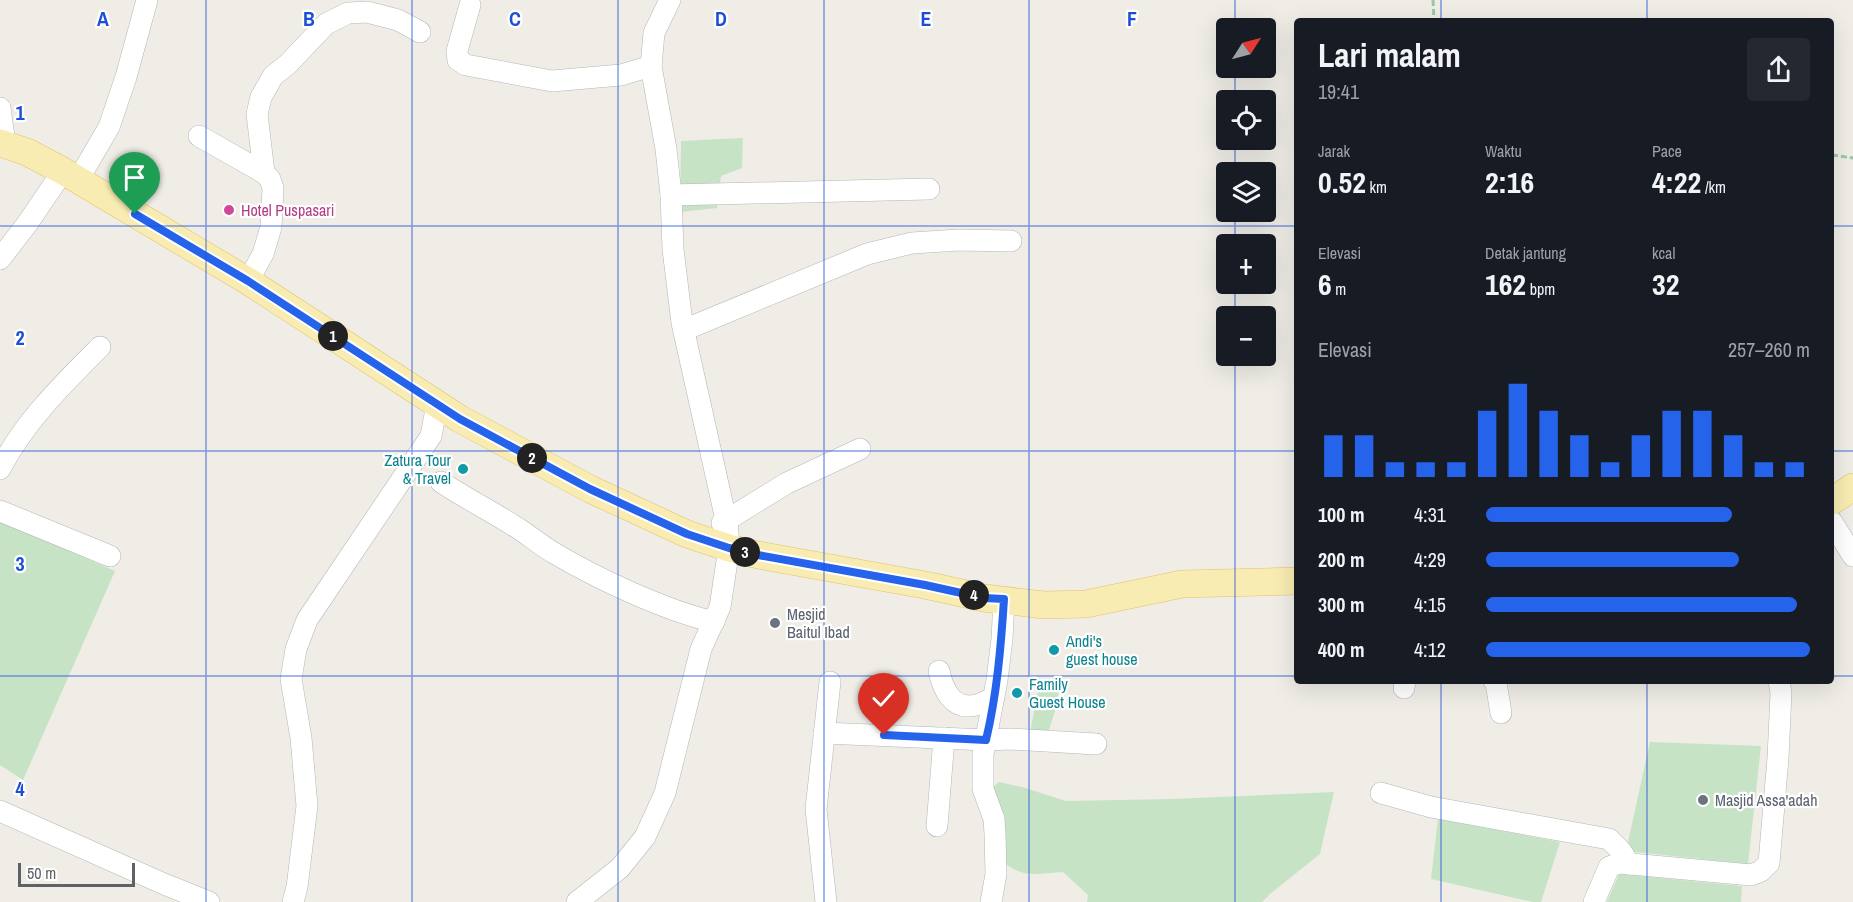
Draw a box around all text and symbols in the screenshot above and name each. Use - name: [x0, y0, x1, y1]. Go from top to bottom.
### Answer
- text: A: [97, 5, 109, 32]
- text: B: [303, 5, 315, 32]
- text: C: [509, 5, 521, 32]
- text: D: [715, 5, 727, 32]
- text: E: [921, 5, 932, 32]
- text: F: [1127, 5, 1137, 32]
- north arrow: [1216, 18, 1276, 78]
- map controls: [1216, 18, 1276, 366]
- text: Lari malam: [1318, 33, 1461, 77]
- button: share: [1747, 38, 1810, 101]
- text: 19:41: [1318, 78, 1359, 105]
- button: locate: [1216, 90, 1276, 150]
- text: 1: [15, 99, 25, 126]
- text: Jarak: [1318, 140, 1350, 162]
- text: Waktu: [1485, 140, 1522, 162]
- text: Pace: [1652, 140, 1682, 162]
- pin: [109, 152, 160, 214]
- icon: arrive: [118, 161, 151, 194]
- button: layers: [1216, 162, 1276, 222]
- text: 0.52: [1318, 162, 1366, 202]
- text: 2:16: [1485, 162, 1534, 202]
- text: 4:22: [1652, 162, 1701, 202]
- text: km: [1366, 176, 1387, 198]
- text: /km: [1701, 176, 1726, 198]
- place label: Hotel Puspasari: [241, 199, 334, 221]
- marker: Hotel Puspasari: [222, 203, 236, 217]
- button: +: [1216, 234, 1276, 294]
- text: Elevasi: [1318, 242, 1361, 264]
- text: Detak jantung: [1485, 242, 1566, 264]
- text: kcal: [1652, 242, 1675, 264]
- text: 6: [1318, 264, 1332, 304]
- text: 162: [1485, 264, 1526, 304]
- text: 32: [1652, 264, 1679, 304]
- text: m: [1332, 278, 1346, 300]
- text: bpm: [1526, 278, 1555, 300]
- button: −: [1216, 306, 1276, 366]
- pin: 1: [318, 321, 348, 351]
- text: 2: [15, 324, 25, 351]
- text: 1: [329, 325, 337, 347]
- text: Elevasi: [1318, 336, 1372, 363]
- text: 257–260 m: [1728, 336, 1810, 363]
- pin: 2: [517, 443, 547, 473]
- text: 2: [528, 447, 536, 469]
- place label: Zatura Tour & Travel: [384, 449, 452, 489]
- marker: Zatura Tour & Travel: [456, 462, 470, 476]
- text: 100 m: [1318, 501, 1365, 528]
- text: 4:31: [1414, 501, 1446, 528]
- pin: 3: [730, 537, 760, 567]
- text: 3: [741, 541, 749, 563]
- text: 200 m: [1318, 546, 1365, 573]
- text: 4:29: [1414, 546, 1446, 573]
- text: 3: [15, 550, 25, 577]
- pin: 4: [959, 580, 989, 610]
- text: 4: [970, 584, 978, 606]
- text: 300 m: [1318, 591, 1365, 618]
- text: 4:15: [1414, 591, 1446, 618]
- place label: Mesjid Baitul Ibad: [787, 603, 850, 643]
- marker: Mesjid Baitul Ibad: [768, 616, 782, 630]
- place label: Andi's guest house: [1065, 630, 1138, 670]
- text: 400 m: [1318, 636, 1365, 663]
- text: 4:12: [1414, 636, 1446, 663]
- marker: Andi's guest house: [1047, 643, 1061, 657]
- pin: [858, 673, 909, 735]
- place label: Family Guest House: [1029, 673, 1106, 713]
- icon: check: [867, 682, 900, 715]
- marker: Family Guest House: [1010, 686, 1024, 700]
- text: 4: [15, 775, 25, 802]
- place label: Masjid Assa'adah: [1715, 789, 1817, 811]
- marker: Masjid Assa'adah: [1696, 793, 1710, 807]
- scale bar: [18, 860, 135, 888]
- text: 50 m: [27, 862, 56, 884]

